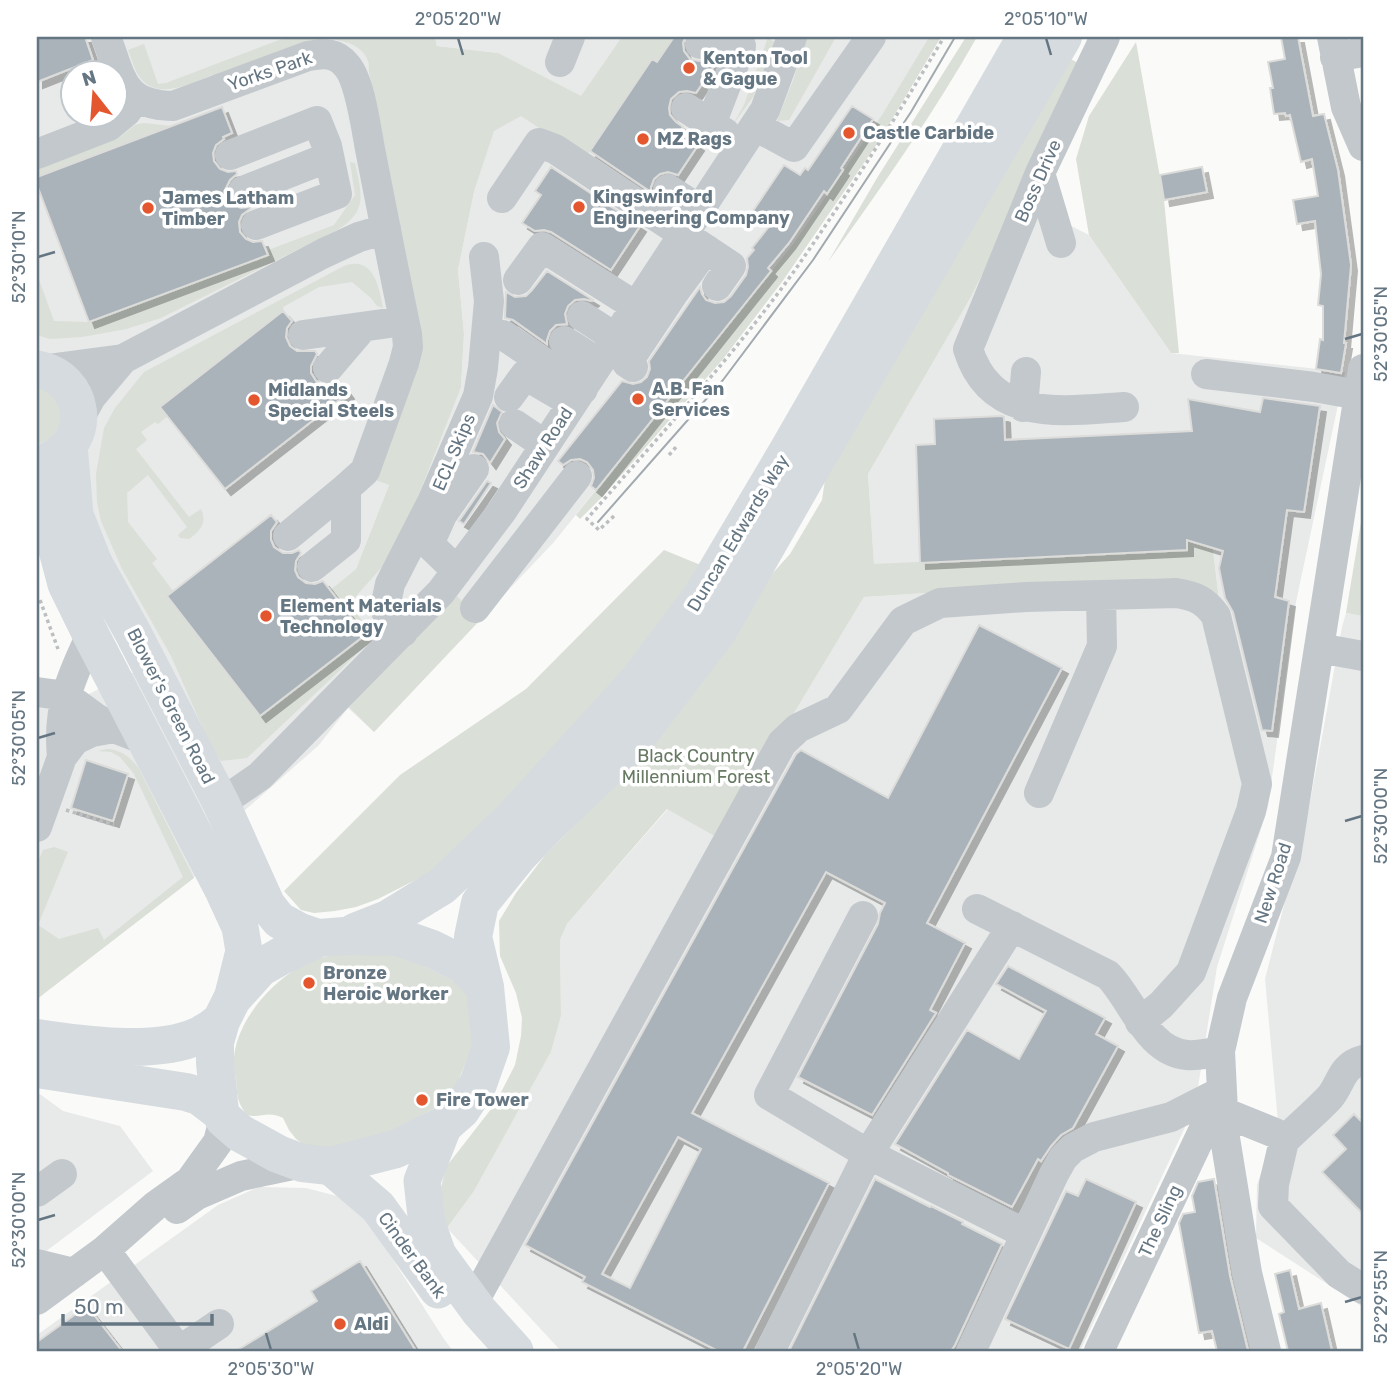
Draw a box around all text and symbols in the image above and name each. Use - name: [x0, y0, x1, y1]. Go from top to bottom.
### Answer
- text: 2°05'20"W: [415, 8, 501, 30]
- text: 2°05'10"W: [1004, 8, 1088, 30]
- street label: Yorks Park: [225, 46, 316, 96]
- place label: Kenton Tool & Gague: [703, 47, 808, 90]
- north arrow: [60, 60, 130, 130]
- marker: Kenton Tool & Gague: [681, 60, 697, 76]
- text: N: [79, 65, 99, 91]
- place label: Castle Carbide: [863, 122, 995, 144]
- marker: Castle Carbide: [841, 125, 857, 141]
- place label: MZ Rags: [657, 128, 732, 150]
- marker: MZ Rags: [635, 131, 651, 147]
- street label: Boss Drive: [1010, 136, 1066, 226]
- place label: Kingswinford Engineering Company: [593, 186, 790, 229]
- place label: James Latham Timber: [162, 187, 294, 230]
- marker: Kingswinford Engineering Company: [571, 199, 587, 215]
- marker: James Latham Timber: [140, 200, 156, 216]
- text: 52°30'10"N: [8, 211, 30, 303]
- text: 52°30'05"N: [1370, 286, 1392, 382]
- place label: A.B. Fan Services: [652, 378, 730, 421]
- place label: Midlands Special Steels: [268, 379, 394, 422]
- marker: A.B. Fan Services: [630, 391, 646, 407]
- marker: Midlands Special Steels: [246, 392, 262, 408]
- street label: Shaw Road: [508, 403, 578, 493]
- street label: ECL Skips: [428, 410, 480, 494]
- street label: Duncan Edwards Way: [682, 450, 794, 616]
- place label: Element Materials Technology: [280, 595, 442, 638]
- marker: Element Materials Technology: [258, 608, 274, 624]
- street label: Blower's Green Road: [122, 624, 220, 788]
- text: 52°30'05"N: [8, 690, 30, 786]
- park label: Black Country Millennium Forest: [622, 745, 770, 788]
- text: 52°30'00"N: [1370, 768, 1392, 864]
- street label: New Road: [1250, 840, 1296, 926]
- place label: Bronze Heroic Worker: [323, 962, 448, 1005]
- marker: Bronze Heroic Worker: [301, 975, 317, 991]
- place label: Fire Tower: [436, 1089, 529, 1111]
- marker: Fire Tower: [414, 1092, 430, 1108]
- text: 52°30'00"N: [8, 1172, 30, 1268]
- street label: The Sling: [1134, 1181, 1186, 1261]
- street label: Cinder Bank: [373, 1208, 451, 1303]
- text: 52°29'55"N: [1370, 1250, 1392, 1344]
- scale bar: [63, 1283, 212, 1327]
- text: 50 m: [74, 1294, 124, 1319]
- place label: Aldi: [354, 1313, 389, 1335]
- marker: Aldi: [332, 1316, 348, 1332]
- text: 2°05'30"W: [228, 1358, 315, 1380]
- text: 2°05'20"W: [816, 1358, 902, 1380]

